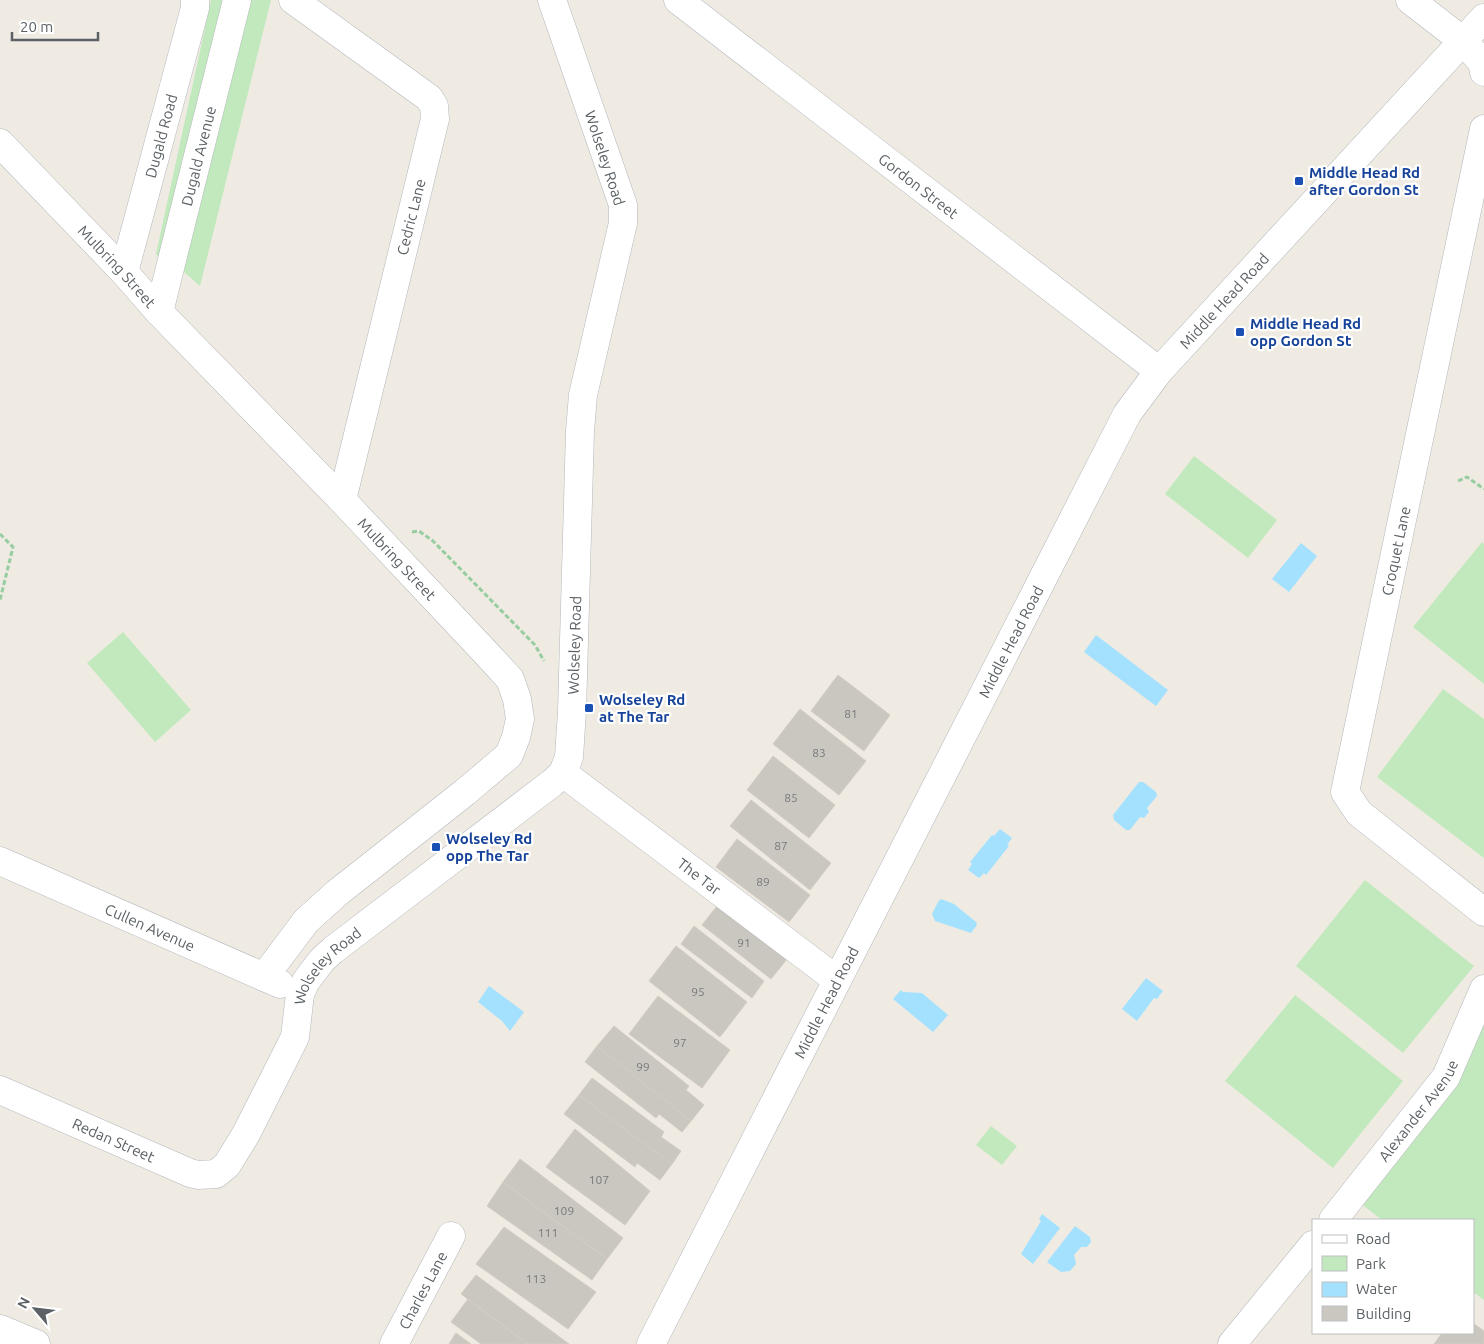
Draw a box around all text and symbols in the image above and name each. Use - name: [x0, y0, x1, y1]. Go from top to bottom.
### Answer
- scale bar: [12, 10, 99, 42]
- text: 20 m: [20, 18, 53, 35]
- street label: Dugald Road: [141, 92, 180, 180]
- street label: Dugald Avenue: [177, 104, 219, 207]
- street label: Wolseley Road: [582, 108, 628, 208]
- street label: Gordon Street: [876, 150, 962, 222]
- place label: Middle Head Rd after Gordon St: [1309, 164, 1420, 198]
- marker: Middle Head Rd after Gordon St: [1293, 175, 1305, 187]
- street label: Cedric Lane: [393, 177, 429, 257]
- street label: Mulbring Street: [75, 221, 160, 311]
- street label: Middle Head Road: [1176, 250, 1272, 352]
- place label: Middle Head Rd opp Gordon St: [1250, 315, 1361, 349]
- marker: Middle Head Rd opp Gordon St: [1234, 326, 1246, 338]
- street label: Croquet Lane: [1378, 505, 1414, 597]
- street label: Mulbring Street: [355, 514, 440, 603]
- street label: Middle Head Road: [975, 583, 1046, 700]
- street label: Wolseley Road: [564, 596, 584, 695]
- place label: Wolseley Rd at The Tar: [599, 691, 685, 725]
- marker: Wolseley Rd at The Tar: [583, 702, 595, 714]
- house number: 81: [844, 707, 858, 720]
- house number: 83: [812, 746, 826, 759]
- house number: 85: [784, 791, 798, 804]
- place label: Wolseley Rd opp The Tar: [446, 830, 532, 864]
- house number: 87: [774, 839, 788, 852]
- marker: Wolseley Rd opp The Tar: [430, 841, 442, 853]
- street label: The Tar: [674, 854, 725, 898]
- house number: 89: [756, 875, 770, 888]
- street label: Cullen Avenue: [103, 900, 198, 954]
- street label: Wolseley Road: [290, 923, 364, 1005]
- house number: 91: [737, 936, 751, 949]
- street label: Middle Head Road: [790, 943, 862, 1061]
- house number: 95: [691, 985, 705, 998]
- house number: 97: [673, 1036, 687, 1049]
- street label: Alexander Avenue: [1375, 1057, 1461, 1164]
- house number: 99: [636, 1060, 650, 1073]
- street label: Redan Street: [70, 1114, 157, 1165]
- house number: 107: [589, 1173, 609, 1186]
- house number: 109: [554, 1204, 574, 1217]
- legend: [1312, 1219, 1474, 1334]
- house number: 111: [538, 1226, 558, 1239]
- text: Road: [1356, 1230, 1391, 1247]
- street label: Charles Lane: [395, 1248, 450, 1332]
- text: Park: [1356, 1255, 1386, 1272]
- house number: 113: [526, 1272, 546, 1285]
- text: Water: [1356, 1280, 1397, 1297]
- north arrow: [10, 1284, 60, 1334]
- text: N: [14, 1295, 33, 1311]
- text: Building: [1356, 1305, 1411, 1322]

